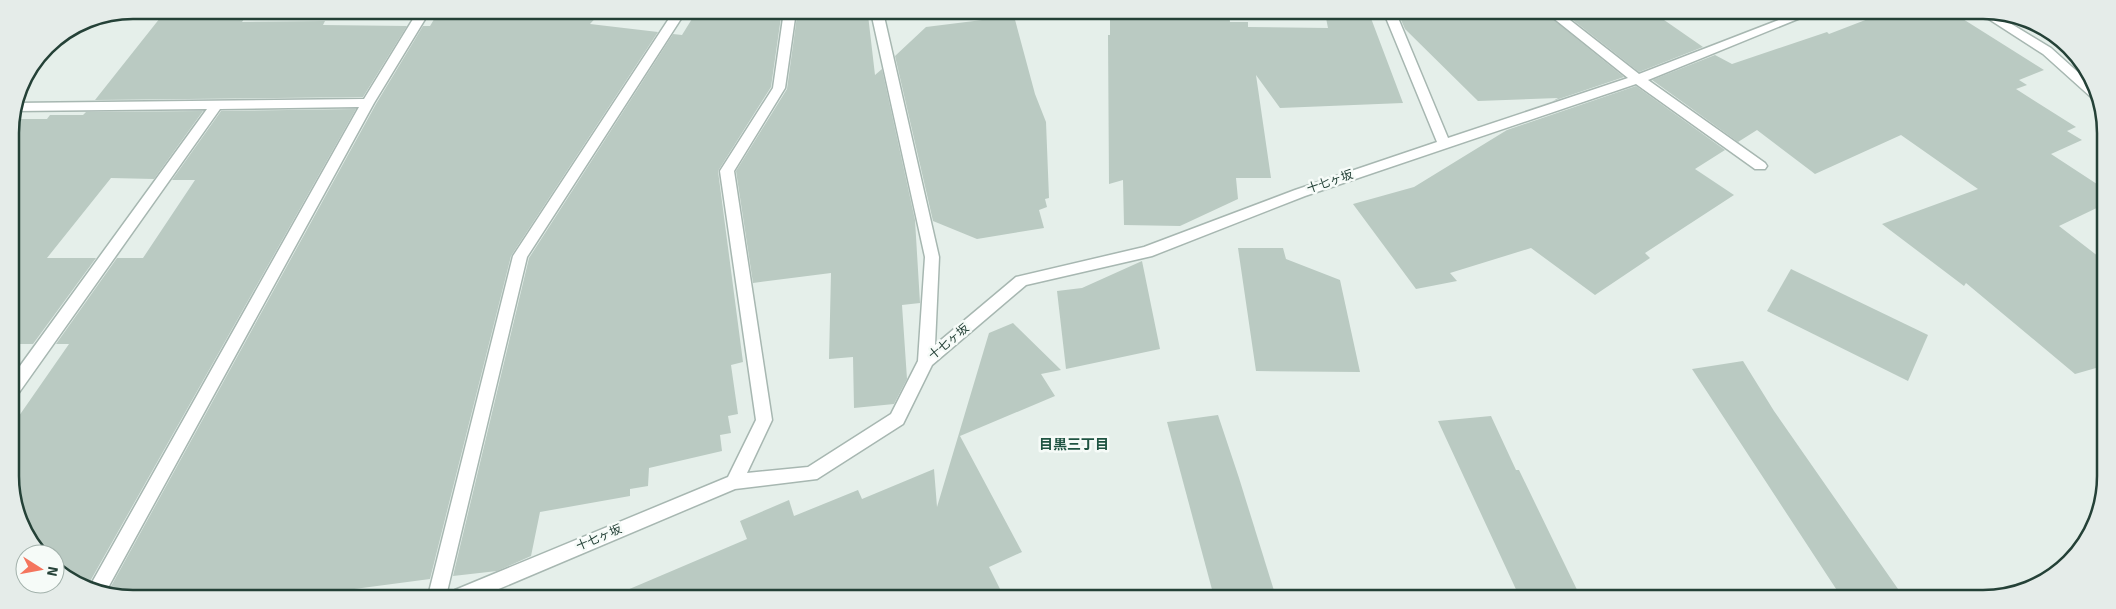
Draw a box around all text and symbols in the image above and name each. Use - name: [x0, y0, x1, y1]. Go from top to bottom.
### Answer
- street label: 十七ヶ坂: [1305, 167, 1355, 197]
- street label: 十七ヶ坂: [926, 321, 972, 363]
- district label: 目黒三丁目: [1039, 436, 1109, 453]
- street label: 十七ヶ坂: [574, 522, 624, 554]
- north arrow: [15, 544, 65, 594]
- text: N: [43, 565, 62, 578]

